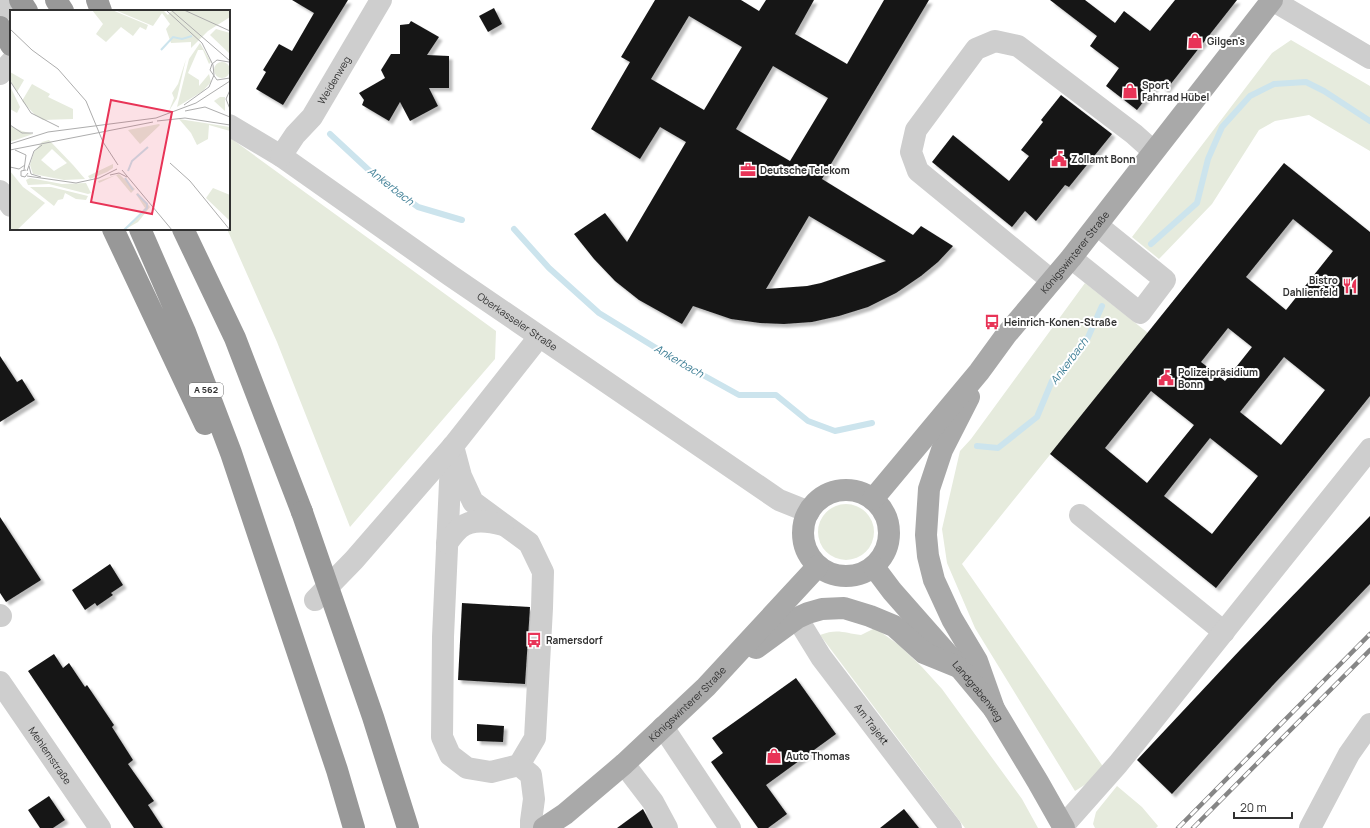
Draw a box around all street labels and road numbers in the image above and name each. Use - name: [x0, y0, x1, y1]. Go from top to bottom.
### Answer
- street label: Weidenweg: [314, 53, 354, 107]
- street label: Königswinterer Straße: [1037, 208, 1112, 296]
- street label: Oberkasseler Straße: [474, 289, 560, 354]
- road number: A 562: [189, 383, 223, 397]
- street label: Landgrabenweg: [949, 658, 1007, 724]
- street label: Königswinterer Straße: [646, 663, 729, 744]
- street label: Am Trajekt: [852, 700, 892, 748]
- street label: Mehlemstraße: [26, 724, 75, 787]

